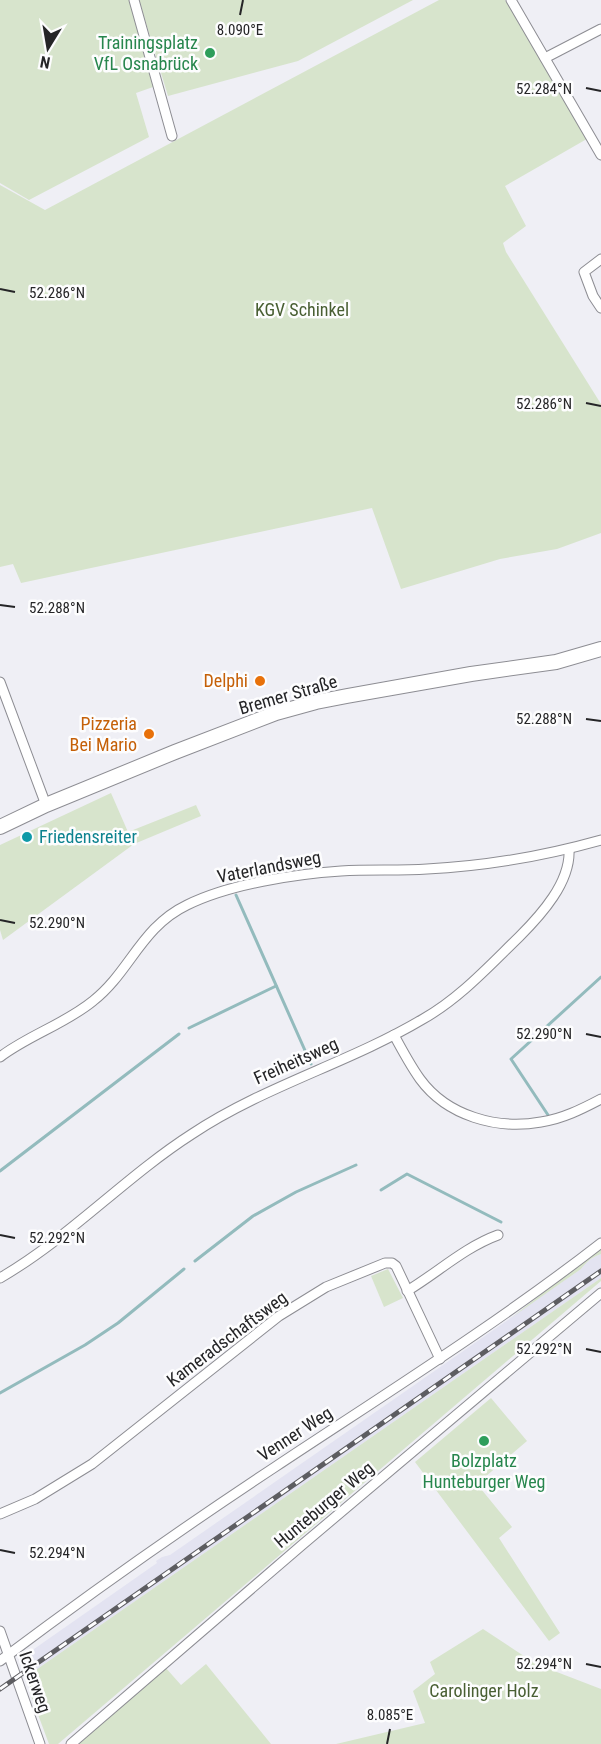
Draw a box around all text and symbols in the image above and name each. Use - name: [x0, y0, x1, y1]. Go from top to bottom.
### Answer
- north arrow: [18, 18, 78, 78]
- text: 8.090°E: [217, 21, 263, 39]
- place label: Trainingsplatz VfL Osnabrück: [94, 32, 198, 74]
- marker: Trainingsplatz VfL Osnabrück: [203, 46, 217, 60]
- text: N: [39, 52, 52, 72]
- text: 52.284°N: [516, 80, 572, 98]
- text: 52.286°N: [29, 284, 85, 302]
- park label: KGV Schinkel: [255, 299, 349, 320]
- text: 52.286°N: [516, 395, 572, 413]
- text: 52.288°N: [29, 599, 85, 617]
- place label: Delphi: [203, 670, 248, 691]
- street label: Bremer Straße: [236, 670, 340, 719]
- marker: Delphi: [253, 674, 267, 688]
- text: 52.288°N: [516, 710, 572, 728]
- place label: Pizzeria Bei Mario: [70, 713, 137, 755]
- marker: Pizzeria Bei Mario: [142, 727, 156, 741]
- place label: Friedensreiter: [39, 826, 137, 847]
- marker: Friedensreiter: [20, 830, 34, 844]
- street label: Vaterlandsweg: [215, 846, 323, 887]
- text: 52.290°N: [29, 914, 85, 932]
- text: 52.290°N: [516, 1025, 572, 1043]
- street label: Freiheitsweg: [250, 1033, 341, 1088]
- text: 52.292°N: [29, 1229, 85, 1247]
- street label: Kameradschaftsweg: [162, 1287, 291, 1391]
- text: 52.292°N: [516, 1340, 572, 1358]
- street label: Venner Weg: [254, 1402, 336, 1465]
- marker: Bolzplatz Hunteburger Weg: [477, 1434, 491, 1448]
- place label: Bolzplatz Hunteburger Weg: [423, 1450, 545, 1492]
- street label: Hunteburger Weg: [270, 1457, 378, 1552]
- text: 52.294°N: [29, 1544, 85, 1562]
- street label: Ickerweg: [15, 1648, 56, 1715]
- text: 52.294°N: [516, 1655, 572, 1673]
- park label: Carolinger Holz: [429, 1680, 539, 1701]
- text: 8.085°E: [367, 1706, 413, 1724]

